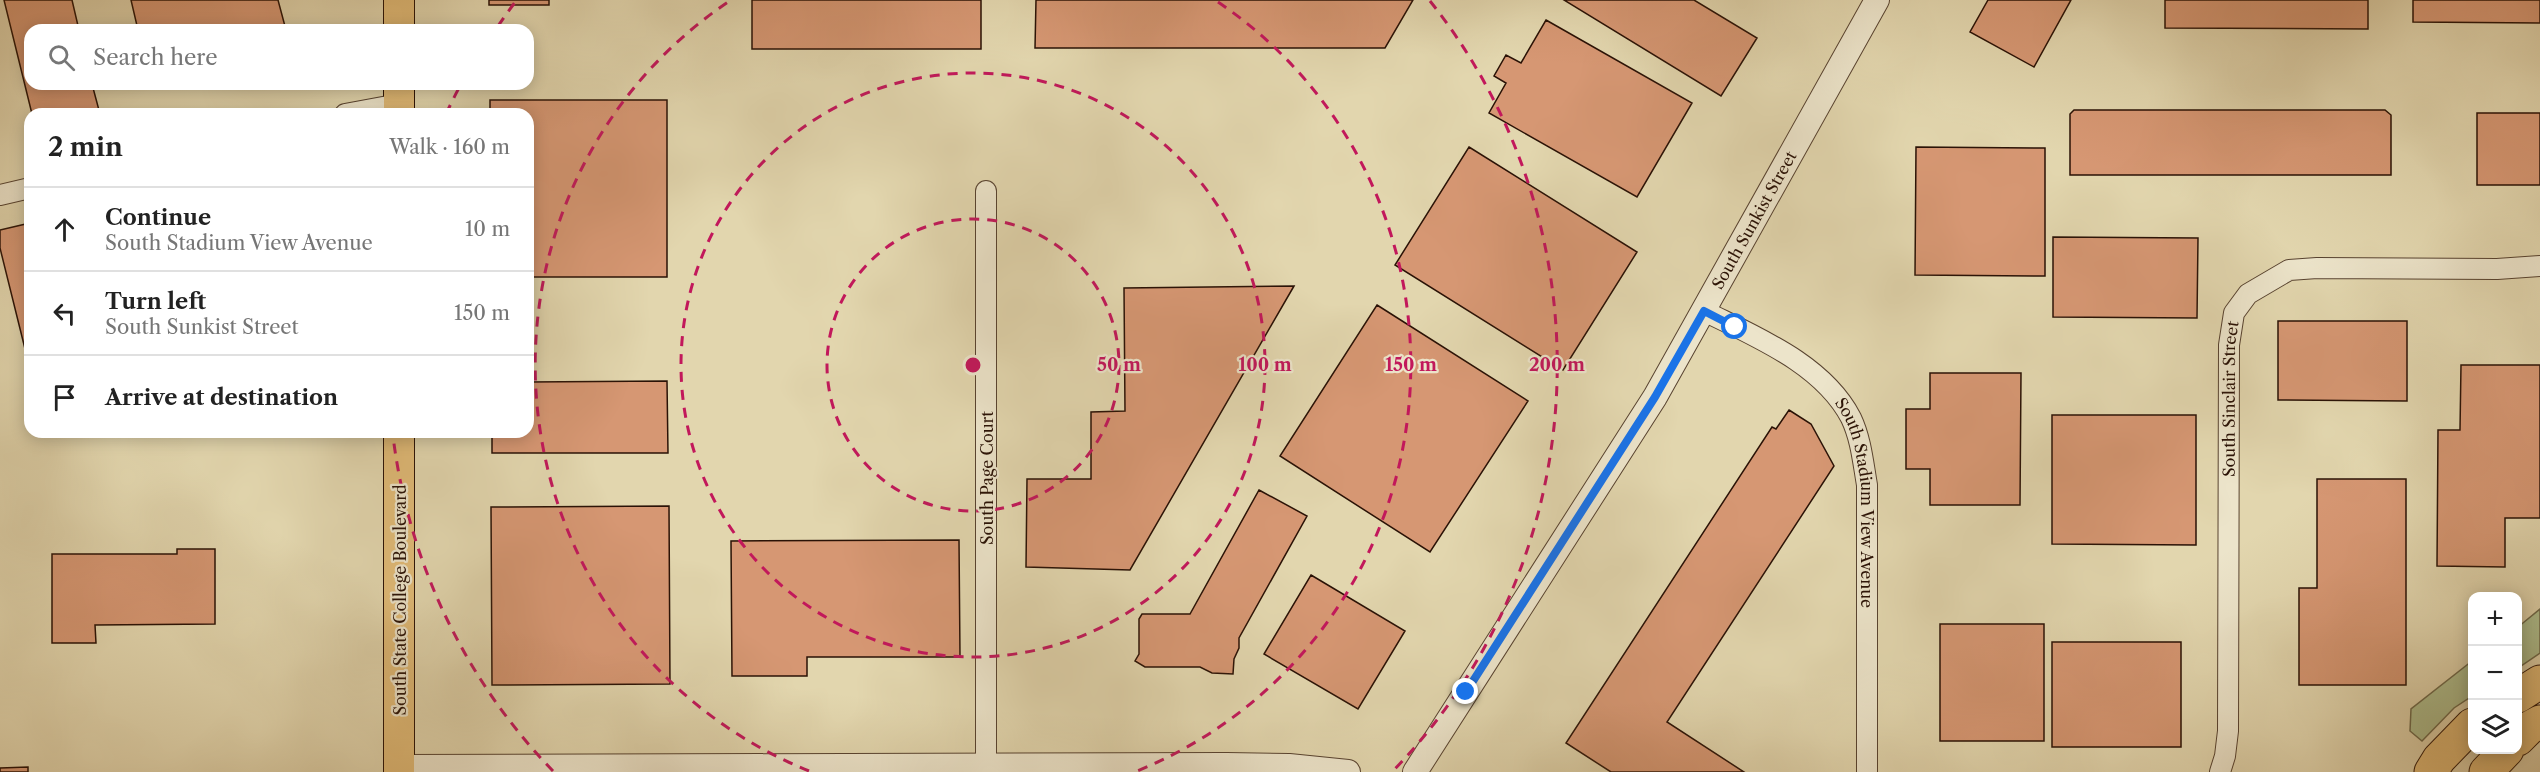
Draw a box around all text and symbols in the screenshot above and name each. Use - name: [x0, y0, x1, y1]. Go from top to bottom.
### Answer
- search box: [24, 24, 534, 90]
- icon: search: [45, 41, 78, 74]
- text: Search here: [93, 44, 218, 71]
- text: 2 min: [48, 131, 123, 163]
- text: Walk · 160 m: [389, 135, 510, 159]
- street label: South Sunkist Street: [1707, 147, 1801, 293]
- text: Continue: [105, 204, 211, 231]
- icon: ahead: [48, 213, 81, 246]
- text: 10 m: [465, 217, 510, 241]
- text: South Stadium View Avenue: [105, 231, 373, 255]
- text: Turn left: [105, 288, 206, 315]
- icon: left: [48, 297, 81, 330]
- text: 150 m: [454, 301, 510, 325]
- route start: [1721, 313, 1747, 339]
- text: South Sunkist Street: [105, 315, 299, 339]
- street label: South Sinclair Street: [2219, 319, 2243, 477]
- text: 50 m: [1097, 354, 1141, 376]
- text: 100 m: [1238, 354, 1292, 376]
- text: 150 m: [1385, 354, 1437, 376]
- text: 200 m: [1529, 354, 1585, 376]
- centre of rings: [963, 355, 983, 375]
- icon: arrive: [48, 381, 81, 414]
- text: Arrive at destination: [105, 384, 338, 411]
- street label: South Stadium View Avenue: [1831, 393, 1877, 608]
- street label: South Page Court: [977, 411, 997, 545]
- street label: South State College Boulevard: [390, 484, 410, 716]
- map controls: [2468, 592, 2522, 754]
- button: +: [2468, 592, 2522, 646]
- button: −: [2468, 646, 2522, 700]
- route end: [1452, 678, 1478, 704]
- button: layers: [2468, 700, 2522, 754]

